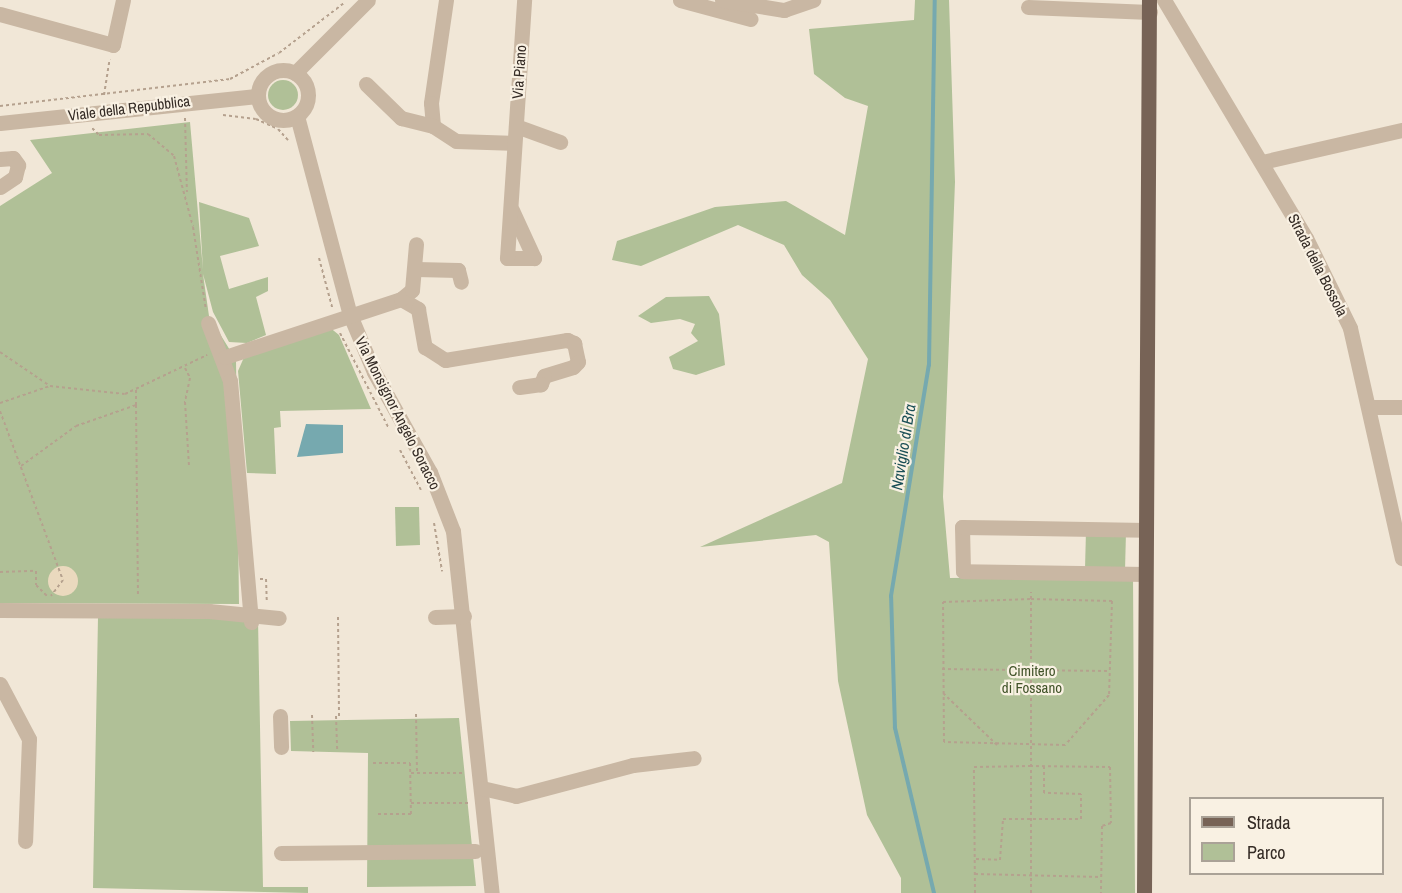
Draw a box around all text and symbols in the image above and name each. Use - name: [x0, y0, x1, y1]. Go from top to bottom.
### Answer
- street label: Via Piano: [508, 45, 530, 99]
- street label: Viale della Repubblica: [67, 92, 191, 124]
- street label: Strada della Bossola: [1284, 211, 1352, 319]
- street label: Via Monsignor Angelo Soracco: [351, 333, 445, 493]
- water label: Naviglio di Bra: [887, 403, 919, 491]
- park label: Cimitero di Fossano: [1002, 661, 1062, 696]
- legend: [1189, 797, 1384, 875]
- text: Strada: [1247, 810, 1291, 835]
- text: Parco: [1247, 840, 1286, 865]

